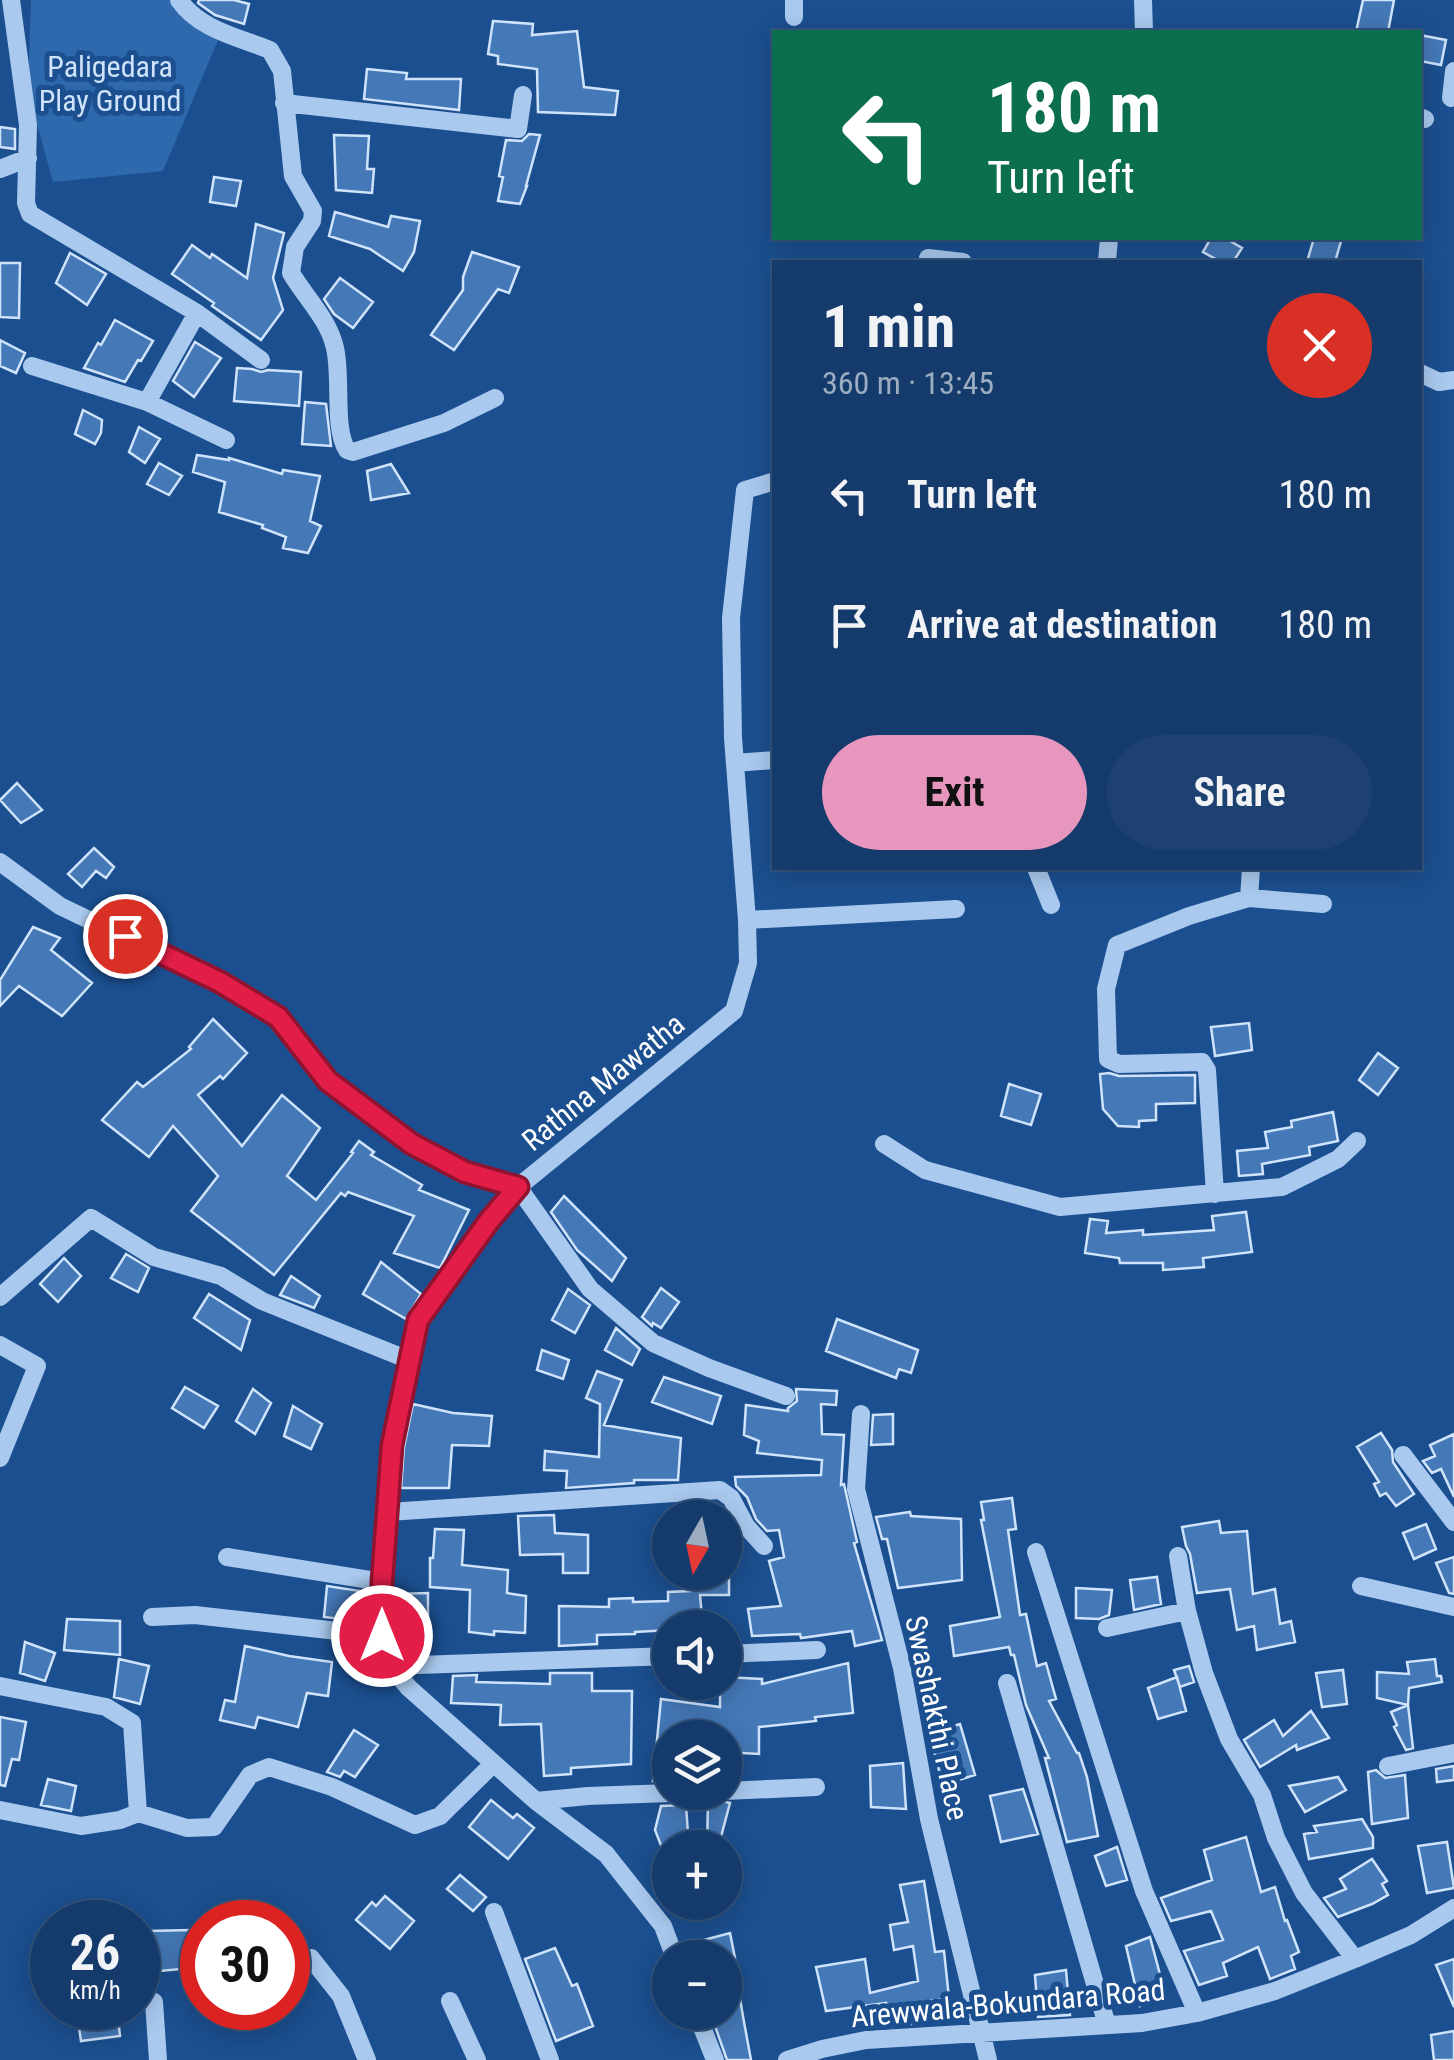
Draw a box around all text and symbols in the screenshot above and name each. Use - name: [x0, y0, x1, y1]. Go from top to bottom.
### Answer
- park label: Paligedara Play Ground: [39, 49, 181, 118]
- text: 180 m: [987, 67, 1161, 149]
- icon: left: [822, 70, 952, 200]
- text: Turn left: [987, 151, 1135, 204]
- text: 1 min: [822, 291, 955, 362]
- button: close: [1267, 293, 1372, 398]
- text: 360 m · 13:45: [822, 364, 994, 402]
- icon: left: [822, 468, 877, 523]
- text: Turn left: [907, 473, 1037, 517]
- text: 180 m: [1278, 473, 1372, 517]
- icon: arrive: [822, 598, 877, 653]
- text: Arrive at destination: [907, 603, 1217, 647]
- text: 180 m: [1278, 603, 1372, 647]
- button: Exit: [822, 735, 1087, 850]
- button: Share: [1107, 735, 1372, 850]
- pin: [83, 894, 168, 979]
- icon: arrive: [98, 909, 153, 964]
- street label: Rathna Mawatha: [515, 1006, 691, 1158]
- north arrow: [652, 1500, 742, 1590]
- map controls: [652, 1500, 742, 2030]
- position arrow: [330, 1584, 434, 1688]
- button: sound: [652, 1610, 742, 1700]
- street label: Swashakthi Place: [898, 1612, 976, 1824]
- button: layers: [652, 1720, 742, 1810]
- button: +: [652, 1830, 742, 1920]
- speed limit sign: 30: [180, 1900, 310, 2030]
- text: 26: [70, 1924, 120, 1982]
- button: −: [652, 1940, 742, 2030]
- street label: Arewwala-Bokundara Road: [849, 1972, 1167, 2034]
- text: km/h: [69, 1976, 121, 2005]

